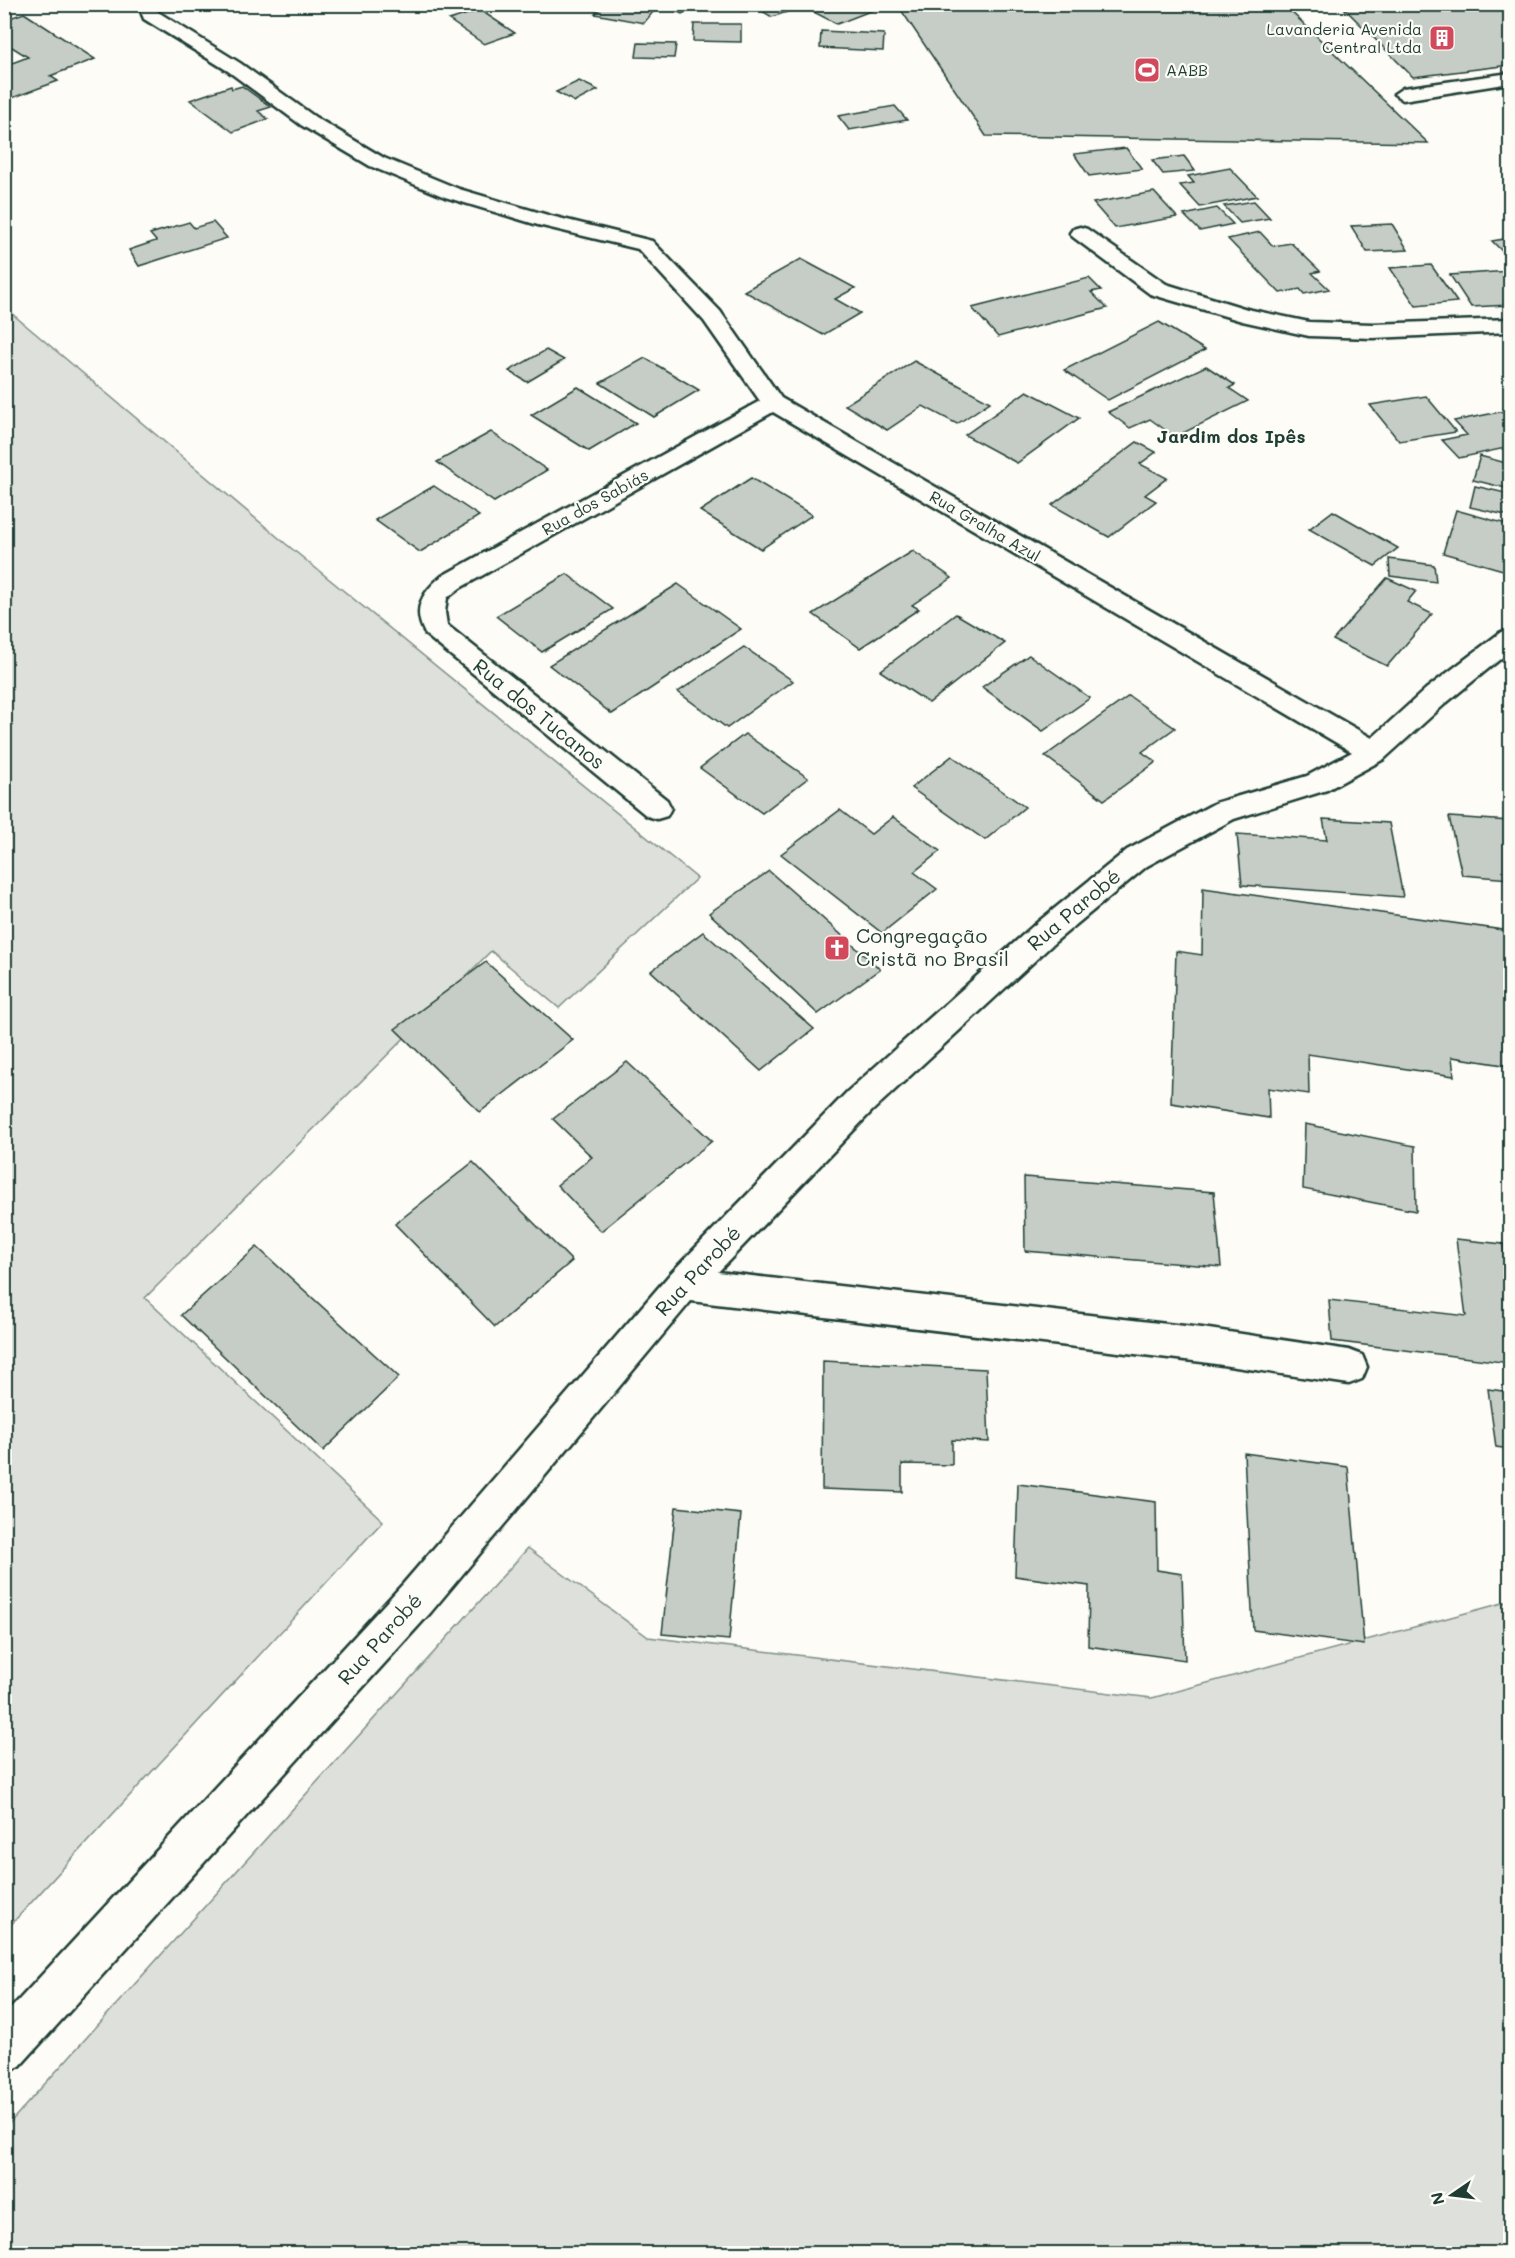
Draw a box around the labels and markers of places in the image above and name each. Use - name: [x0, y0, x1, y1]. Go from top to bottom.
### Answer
- place label: Lavanderia Avenida Central Ltda: [1267, 18, 1422, 57]
- building icon: Lavanderia Avenida Central Ltda: [1427, 23, 1457, 53]
- sports icon: AABB: [1132, 55, 1162, 85]
- place label: AABB: [1166, 59, 1208, 80]
- place label: Congregação Cristã no Brasil: [856, 922, 1009, 971]
- church icon: Congregação Cristã no Brasil: [822, 933, 852, 963]

